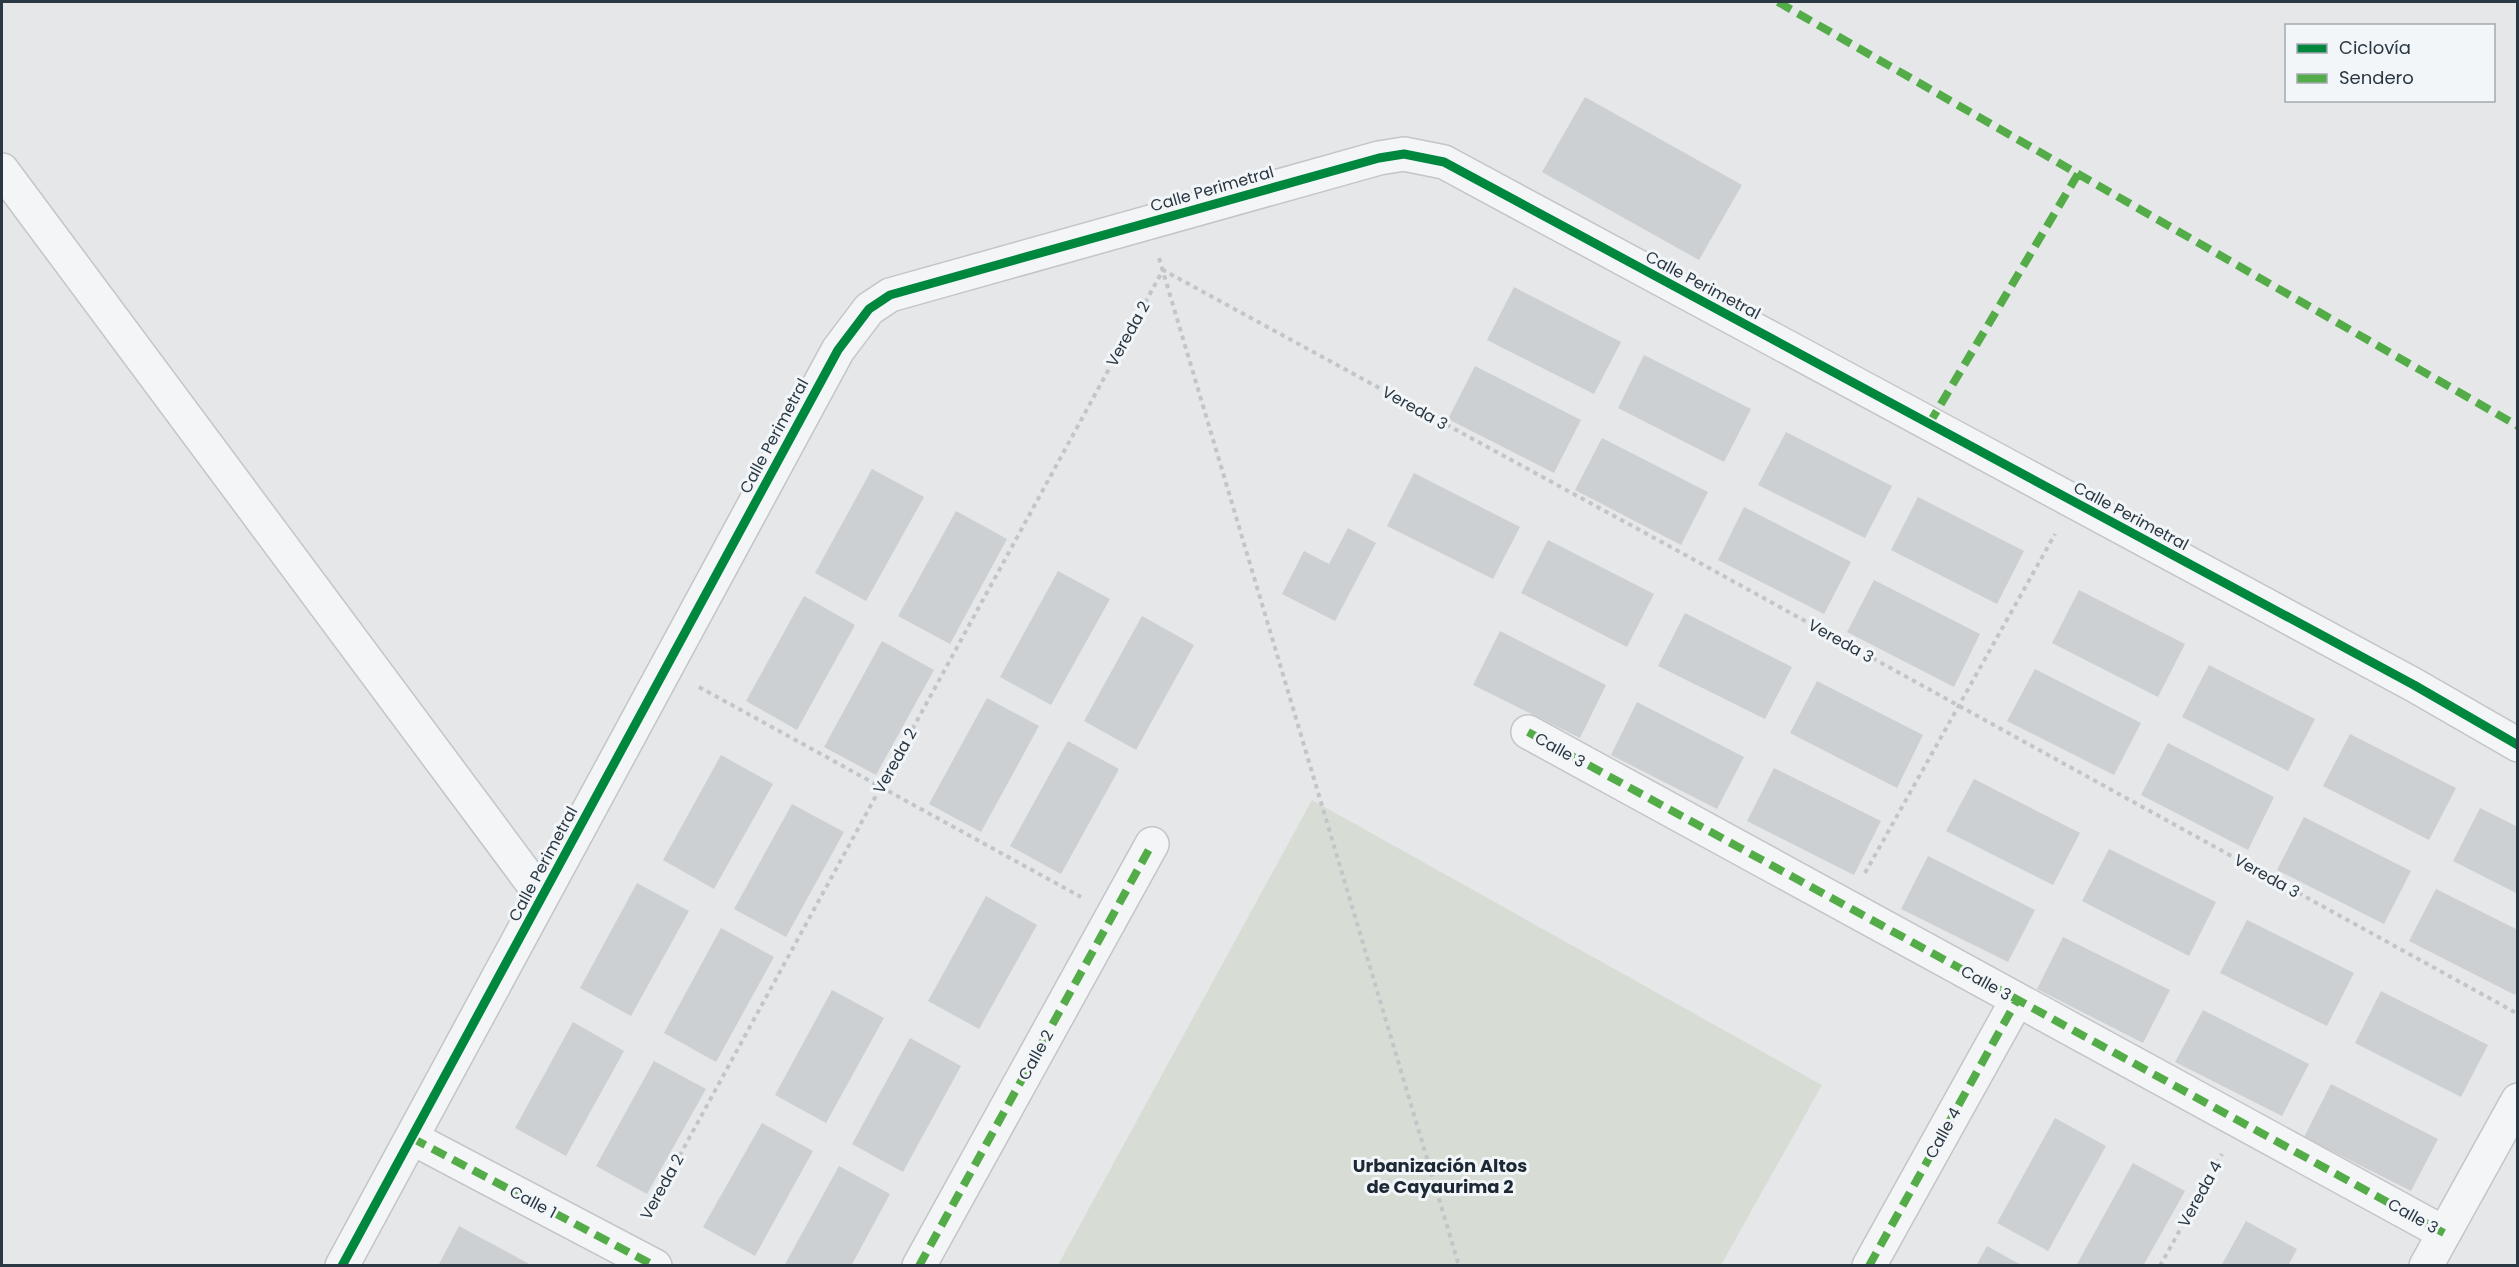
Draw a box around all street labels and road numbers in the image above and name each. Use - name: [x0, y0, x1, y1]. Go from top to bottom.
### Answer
- street label: Calle Perimetral: [1148, 160, 1276, 218]
- street label: Calle Perimetral: [1641, 245, 1765, 325]
- street label: Vereda 2: [1101, 297, 1155, 371]
- street label: Calle Perimetral: [734, 374, 814, 498]
- street label: Vereda 3: [1378, 381, 1452, 435]
- street label: Calle Perimetral: [2069, 476, 2193, 556]
- street label: Vereda 3: [1804, 614, 1878, 668]
- street label: Vereda 2: [868, 724, 922, 798]
- street label: Calle 3: [1531, 727, 1589, 773]
- street label: Calle Perimetral: [503, 802, 583, 926]
- street label: Vereda 3: [2230, 849, 2304, 903]
- street label: Calle 3: [1957, 960, 2015, 1006]
- street label: Calle 2: [1013, 1026, 1059, 1084]
- street label: Calle 4: [1920, 1103, 1966, 1163]
- street label: Vereda 2: [635, 1150, 689, 1224]
- street label: Vereda 4: [2172, 1157, 2228, 1231]
- street label: Calle 1: [505, 1180, 561, 1224]
- street label: Calle 3: [2384, 1193, 2442, 1239]

